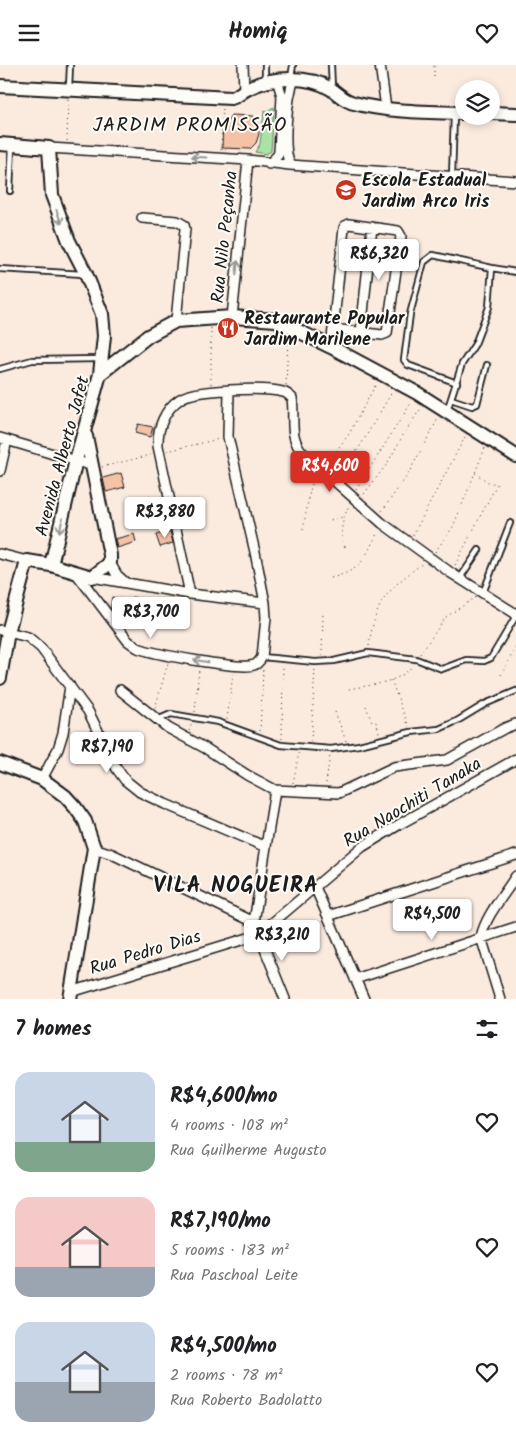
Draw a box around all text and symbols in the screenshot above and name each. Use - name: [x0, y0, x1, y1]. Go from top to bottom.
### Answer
- text: Homiq: [228, 15, 288, 50]
- icon: menu: [15, 19, 43, 47]
- icon: heart: [473, 19, 501, 47]
- map controls: [455, 80, 500, 125]
- button: layers: [455, 80, 500, 125]
- district label: JARDIM PROMISSÃO: [93, 110, 287, 142]
- one-way arrow: [192, 153, 208, 162]
- place label: Escola Estadual Jardim Arco Iris: [362, 167, 490, 217]
- street label: Rua Nilo Peçanha: [204, 169, 247, 305]
- school or university icon: Escola Estadual Jardim Arco Iris: [334, 178, 358, 202]
- one-way arrow: [55, 208, 64, 224]
- pin: R$6,320: [333, 239, 425, 281]
- text: R$6,320: [350, 242, 408, 267]
- one-way arrow: [232, 260, 242, 276]
- place label: Restaurante Popular Jardim Marilene: [244, 305, 406, 355]
- restaurant icon: Restaurante Popular Jardim Marilene: [216, 316, 240, 340]
- street label: Avenida Alberto Jafet: [28, 372, 99, 540]
- pin: R$4,600: [284, 451, 376, 493]
- text: R$4,600: [301, 454, 359, 479]
- pin: R$3,880: [119, 497, 211, 539]
- text: R$3,880: [135, 500, 195, 525]
- one-way arrow: [56, 516, 65, 532]
- pin: R$3,700: [105, 597, 197, 639]
- text: R$3,700: [123, 600, 179, 625]
- one-way arrow: [193, 655, 209, 665]
- pin: R$7,190: [61, 731, 153, 774]
- text: R$7,190: [81, 735, 133, 760]
- street label: Rua Naochiti Tanaka: [338, 750, 488, 856]
- district label: VILA NOGUEIRA: [153, 869, 319, 904]
- pin: R$4,500: [386, 899, 478, 941]
- text: R$4,500: [404, 902, 460, 927]
- pin: R$3,210: [236, 919, 328, 962]
- street label: Rua Pedro Dias: [86, 923, 205, 984]
- text: R$3,210: [255, 923, 309, 948]
- text: 7 homes: [15, 1013, 92, 1046]
- icon: filters: [473, 1015, 501, 1043]
- text: R$4,600/mo: [170, 1080, 278, 1113]
- icon: home: [55, 1092, 115, 1152]
- icon: heart: [473, 1108, 501, 1136]
- text: 4 rooms · 108 m²: [170, 1113, 288, 1138]
- text: Rua Guilherme Augusto: [170, 1138, 327, 1163]
- text: R$7,190/mo: [170, 1205, 271, 1238]
- icon: home: [55, 1217, 115, 1277]
- icon: heart: [473, 1233, 501, 1261]
- text: 5 rooms · 183 m²: [170, 1238, 289, 1263]
- text: Rua Paschoal Leite: [170, 1263, 298, 1288]
- text: R$4,500/mo: [170, 1330, 277, 1363]
- icon: home: [55, 1342, 115, 1402]
- icon: heart: [473, 1358, 501, 1386]
- text: 2 rooms · 78 m²: [170, 1363, 283, 1388]
- text: Rua Roberto Badolatto: [170, 1388, 322, 1413]

